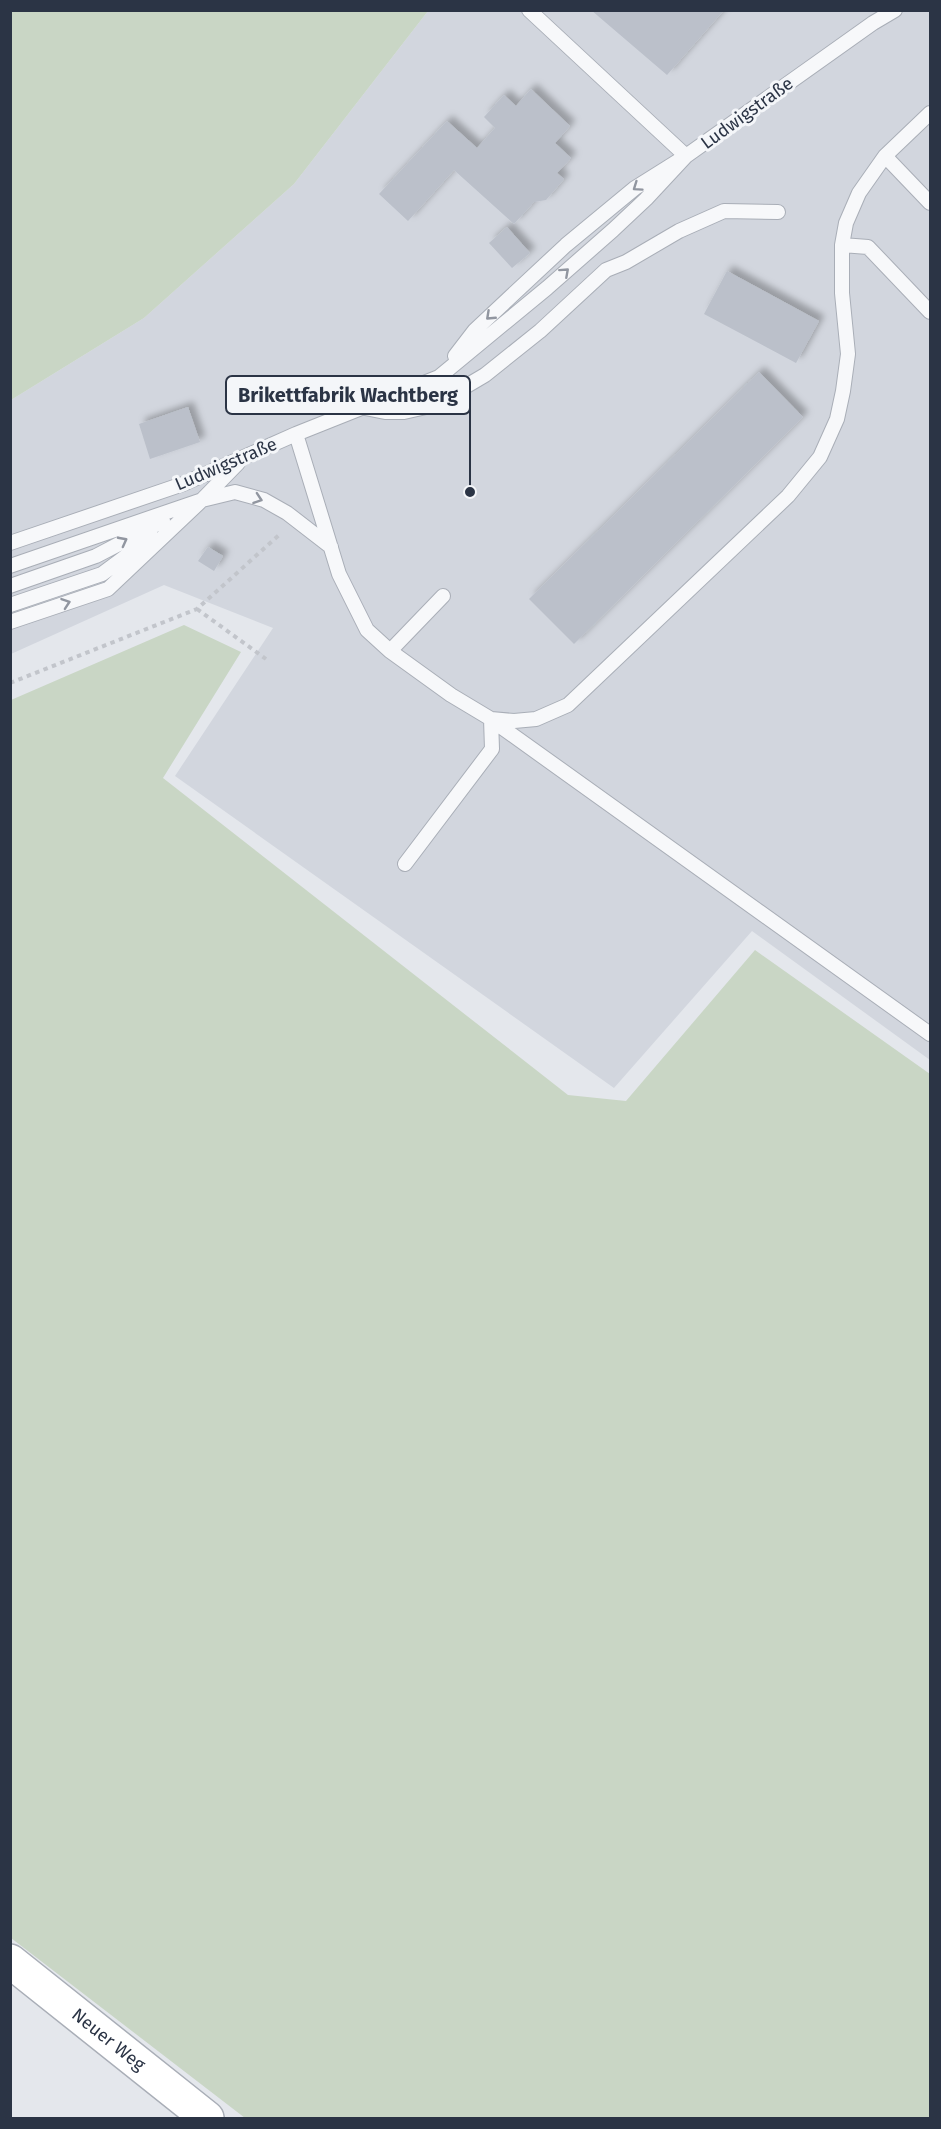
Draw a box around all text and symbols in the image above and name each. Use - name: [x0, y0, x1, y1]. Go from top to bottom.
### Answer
- street label: Ludwigstraße: [697, 72, 797, 154]
- one-way arrow: [632, 180, 643, 191]
- one-way arrow: [558, 268, 568, 279]
- one-way arrow: [486, 309, 497, 320]
- callout: Brikettfabrik Wachtberg: [226, 376, 470, 414]
- text: Brikettfabrik Wachtberg: [238, 383, 459, 407]
- street label: Ludwigstraße: [172, 433, 280, 495]
- one-way arrow: [252, 492, 263, 504]
- one-way arrow: [117, 537, 128, 549]
- one-way arrow: [60, 598, 71, 611]
- street label: Neuer Weg: [67, 2003, 150, 2076]

